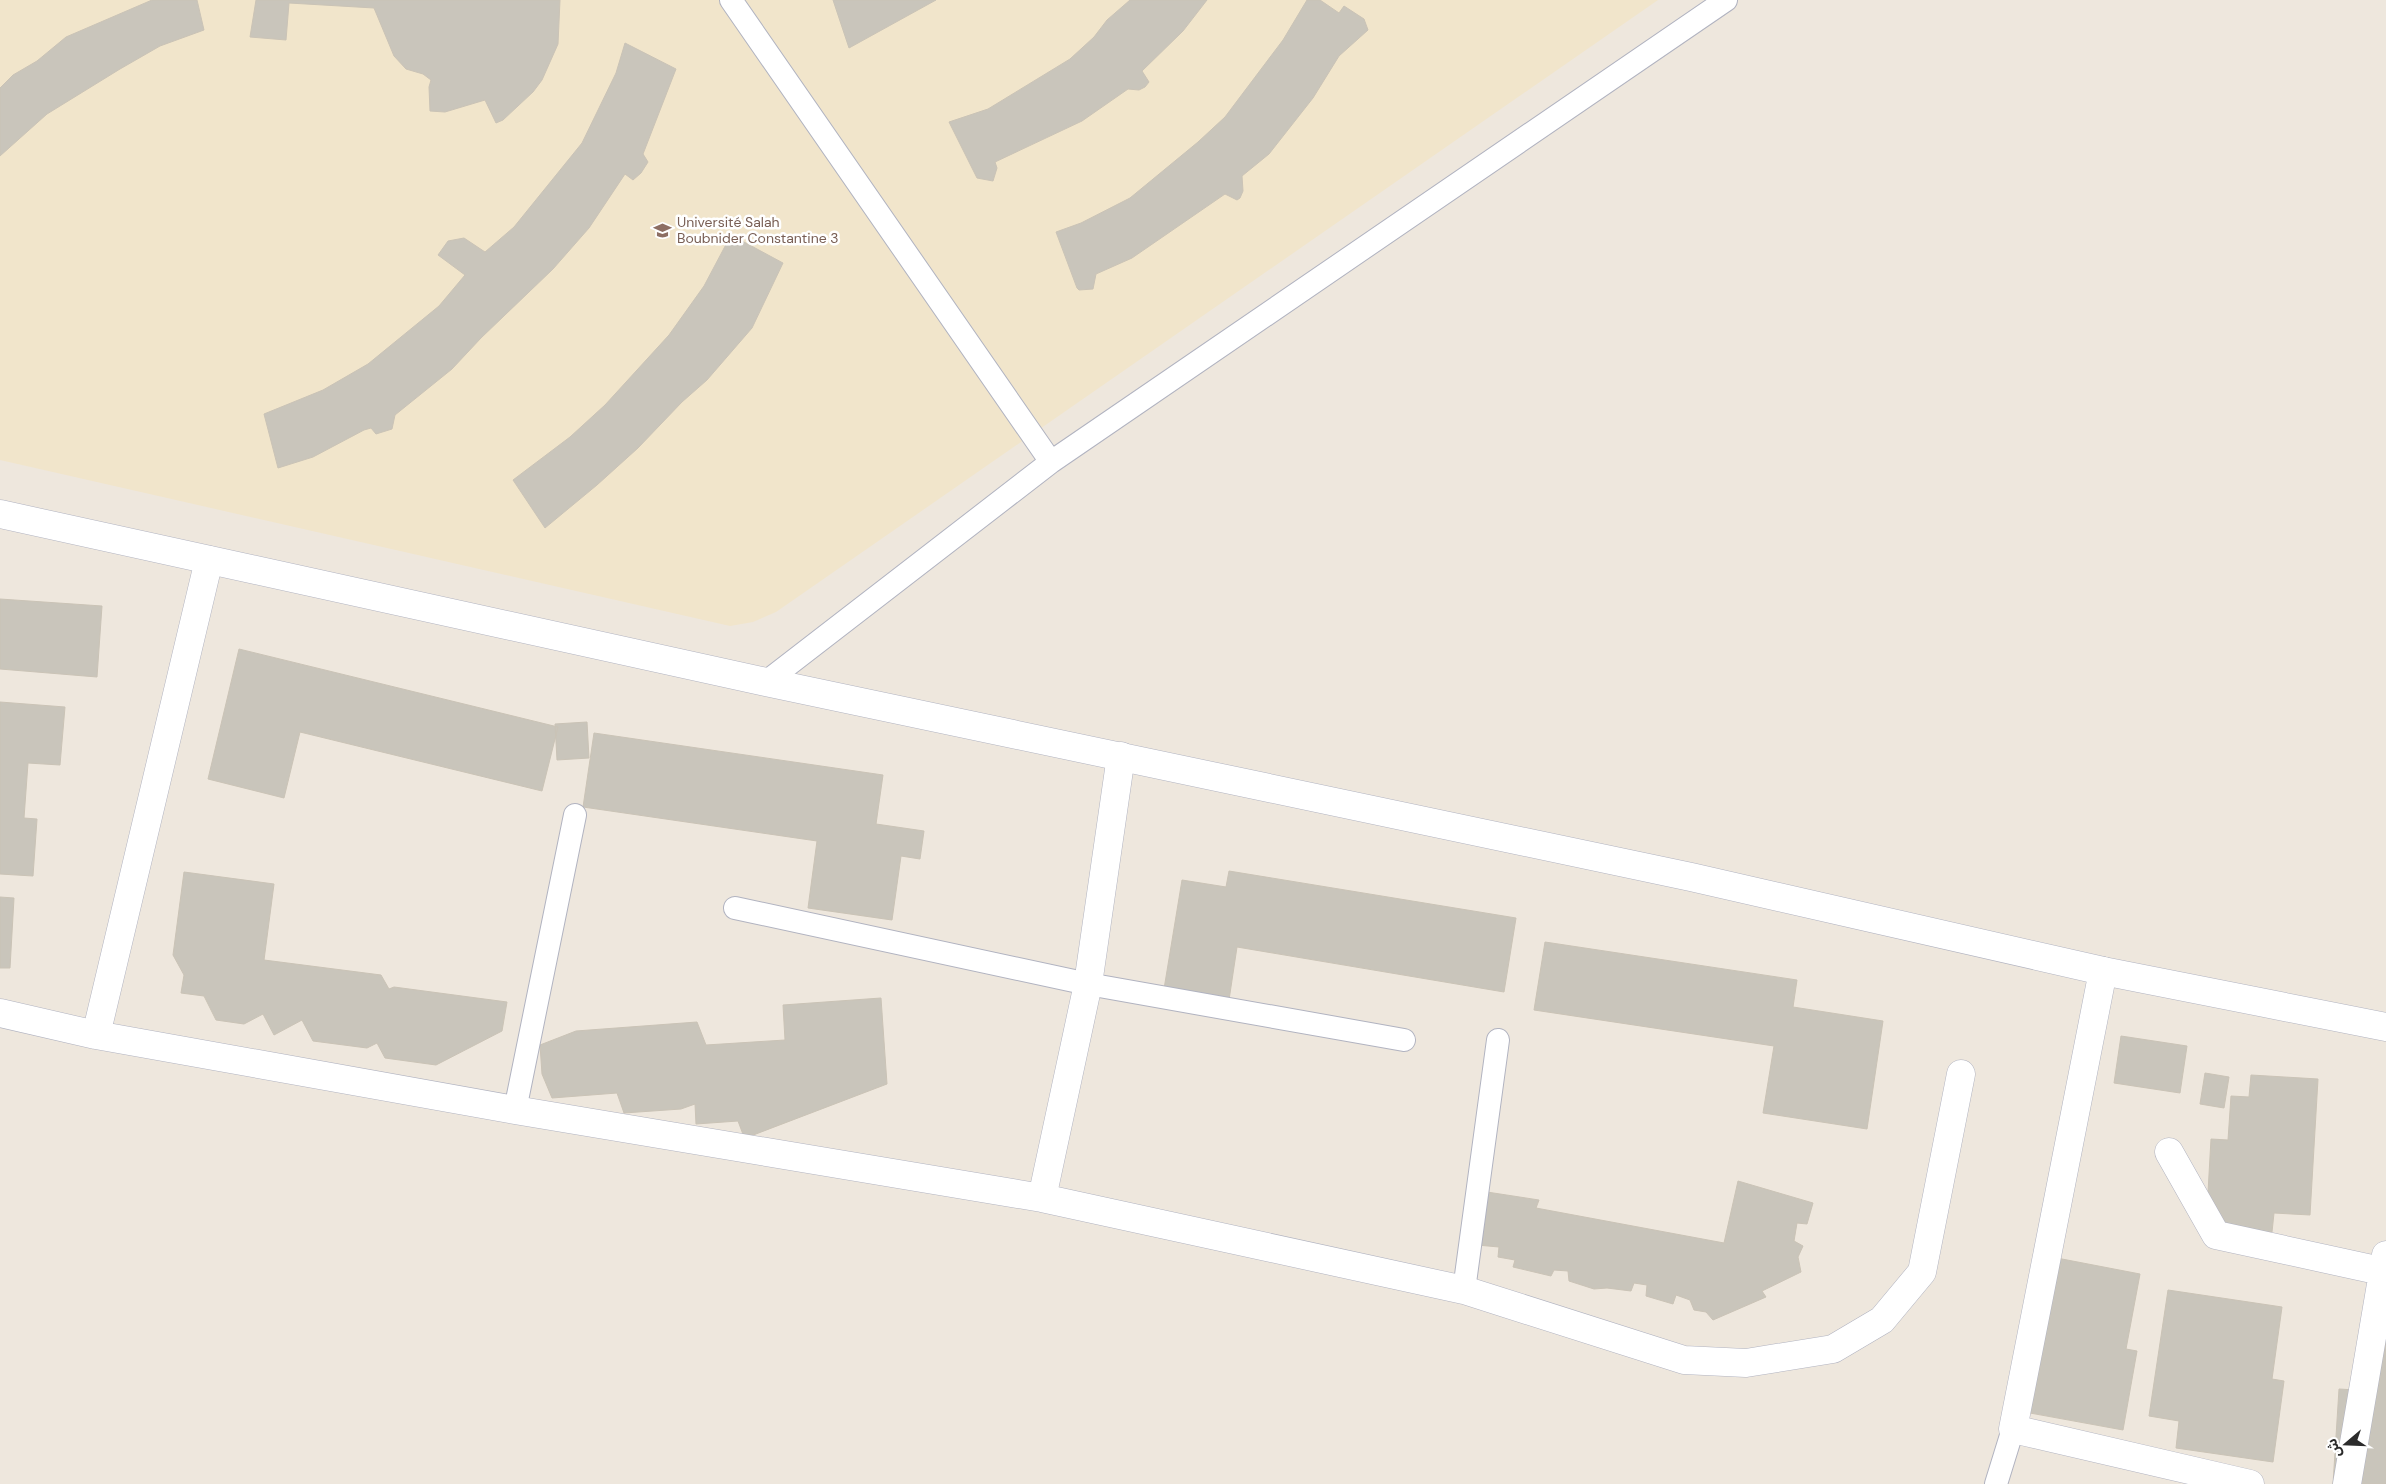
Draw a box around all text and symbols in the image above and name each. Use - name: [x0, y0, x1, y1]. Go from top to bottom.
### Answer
- place label: Université Salah Boubnider Constantine 3: [677, 213, 839, 247]
- school or university icon: Université Salah Boubnider Constantine 3: [653, 220, 673, 240]
- north arrow: [2321, 1419, 2371, 1469]
- text: ش: [2322, 1436, 2345, 1460]

